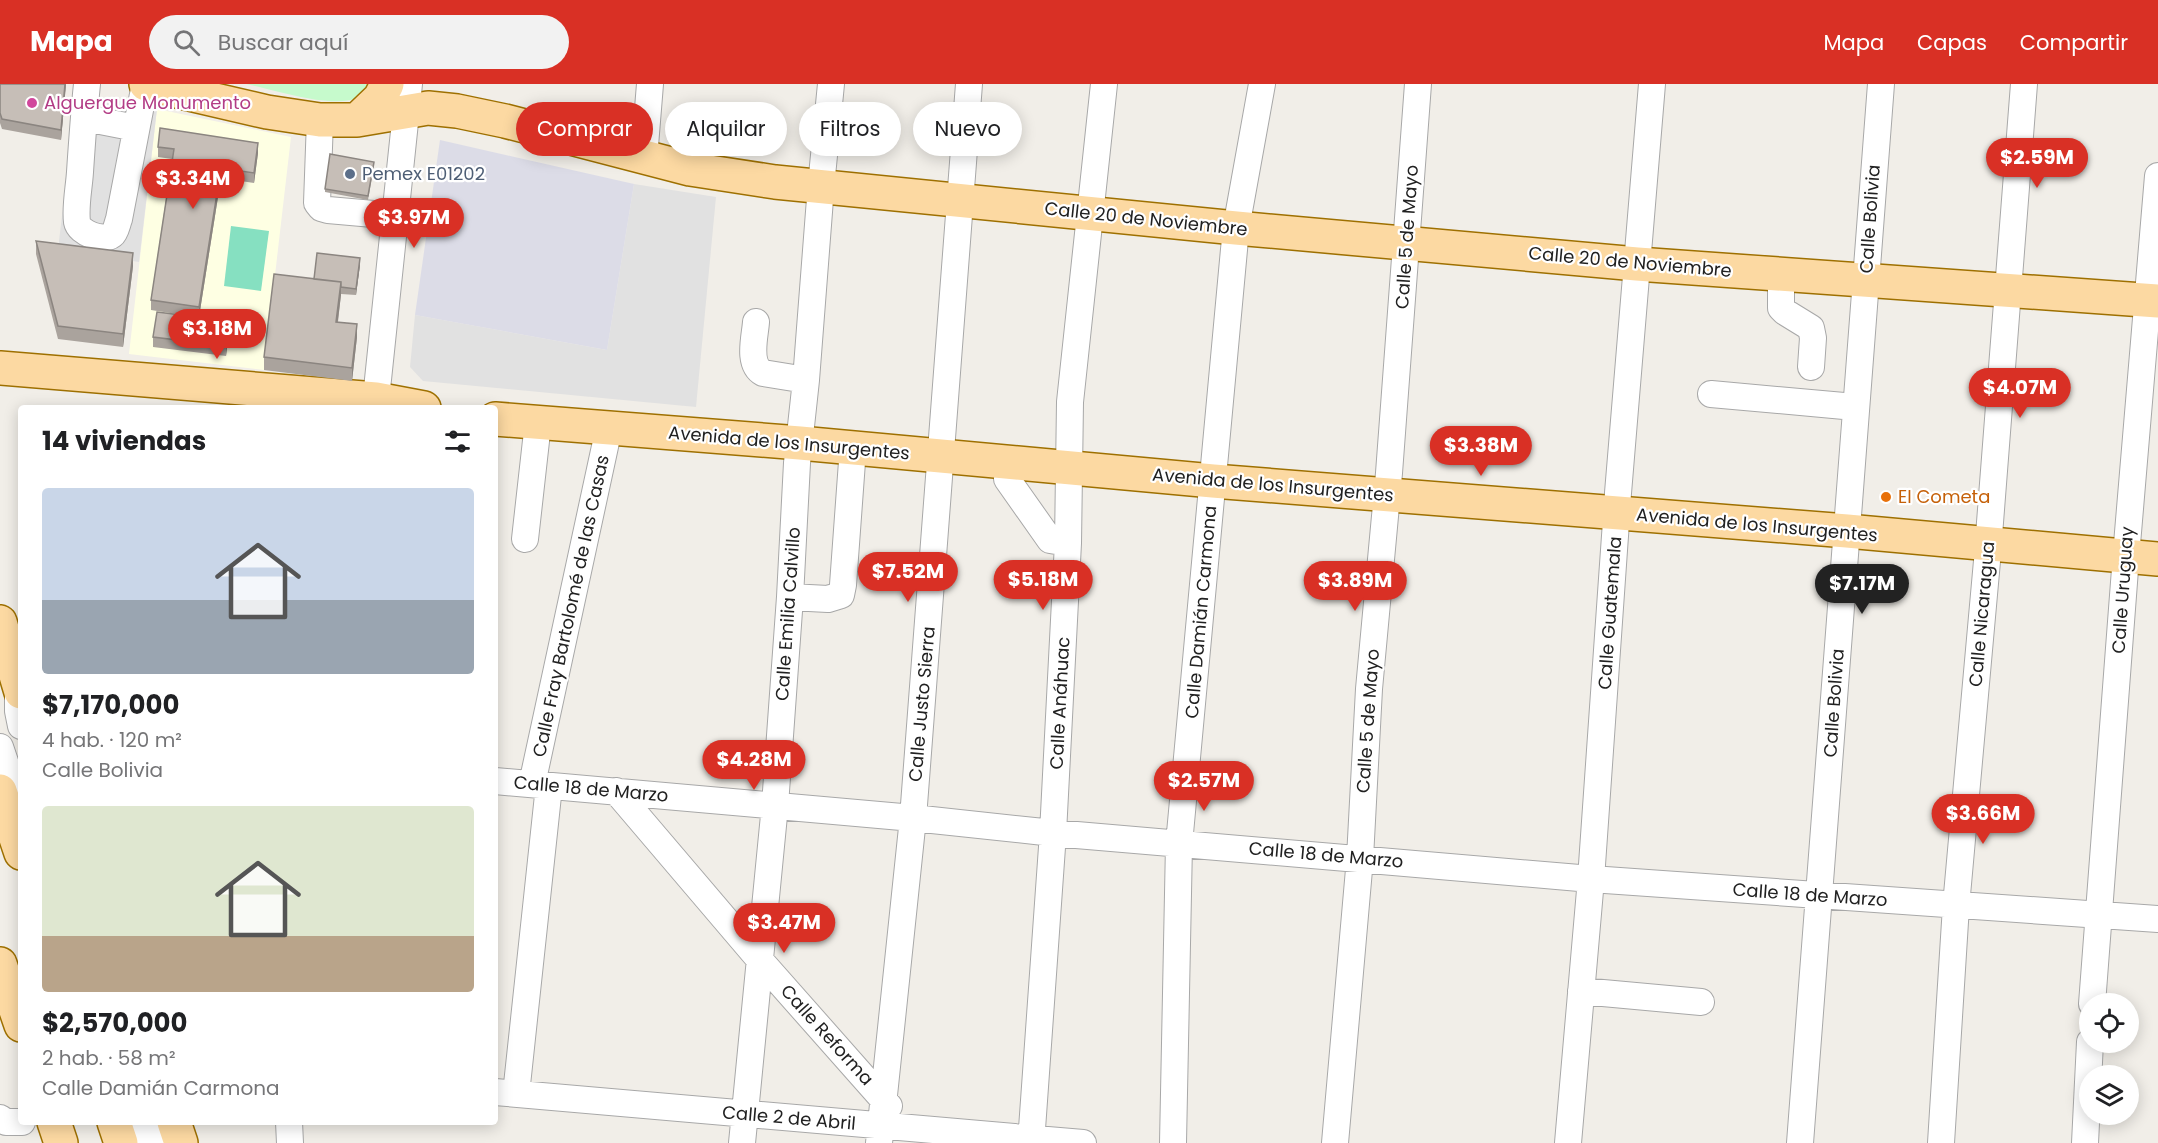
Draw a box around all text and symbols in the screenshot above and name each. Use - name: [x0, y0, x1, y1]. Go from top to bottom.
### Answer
- search box: [149, 15, 569, 69]
- text: Mapa: [30, 22, 113, 61]
- icon: search: [170, 26, 203, 59]
- text: Buscar aquí: [218, 27, 348, 58]
- text: Mapa: [1823, 28, 1884, 57]
- text: Capas: [1917, 28, 1987, 57]
- text: Compartir: [2020, 28, 2128, 57]
- place label: Alguergue Monumento: [44, 90, 251, 115]
- marker: Alguergue Monumento: [25, 96, 39, 110]
- chip: Comprar: [516, 102, 653, 156]
- chip: Alquilar: [665, 102, 787, 156]
- chip: Filtros: [799, 102, 901, 156]
- chip: Nuevo: [913, 102, 1022, 156]
- pin: $2.59M: [1988, 138, 2086, 189]
- text: $2.59M: [2000, 143, 2074, 171]
- pin: $3.34M: [144, 159, 242, 210]
- place label: Pemex E01202: [362, 161, 485, 186]
- text: $3.34M: [156, 164, 230, 192]
- street label: Calle 5 de Mayo: [1389, 164, 1424, 310]
- street label: Calle Bolivia: [1853, 164, 1886, 274]
- marker: Pemex E01202: [343, 167, 357, 181]
- street label: Calle 20 de Noviembre: [1043, 195, 1249, 242]
- pin: $3.97M: [365, 198, 463, 249]
- text: $3.97M: [378, 203, 450, 231]
- street label: Calle 20 de Noviembre: [1527, 240, 1733, 283]
- pin: $3.18M: [168, 309, 266, 360]
- text: $3.18M: [182, 314, 252, 342]
- pin: $4.07M: [1971, 368, 2069, 419]
- text: $4.07M: [1983, 373, 2057, 401]
- street label: Avenida de los Insurgentes: [667, 419, 911, 466]
- text: 14 viviendas: [42, 423, 206, 459]
- icon: filters: [441, 425, 474, 458]
- pin: $3.38M: [1432, 426, 1530, 477]
- text: $3.38M: [1444, 431, 1518, 459]
- street label: Calle Fray Bartolomé de las Casas: [526, 453, 615, 759]
- street label: Avenida de los Insurgentes: [1151, 461, 1395, 508]
- place label: El Cometa: [1898, 484, 1990, 509]
- marker: El Cometa: [1879, 490, 1893, 504]
- street label: Avenida de los Insurgentes: [1635, 501, 1879, 548]
- street label: Calle Damián Carmona: [1179, 504, 1222, 720]
- street label: Calle Emilia Calvillo: [769, 526, 806, 702]
- street label: Calle Uruguay: [2106, 526, 2139, 654]
- icon: home: [204, 527, 312, 635]
- street label: Calle Guatemala: [1592, 535, 1627, 690]
- street label: Calle Nicaragua: [1963, 540, 2000, 688]
- pin: $7.52M: [859, 552, 957, 603]
- text: $7.52M: [872, 557, 944, 585]
- pin: $5.18M: [994, 560, 1092, 611]
- pin: $3.89M: [1306, 561, 1404, 612]
- pin: $7.17M: [1813, 564, 1911, 615]
- text: $5.18M: [1008, 565, 1078, 593]
- text: $3.89M: [1318, 566, 1392, 594]
- text: $7.17M: [1829, 569, 1895, 597]
- street label: Calle Justo Sierra: [902, 625, 941, 783]
- street label: Calle Anáhuac: [1044, 636, 1075, 770]
- street label: Calle 5 de Mayo: [1350, 648, 1385, 794]
- street label: Calle Bolivia: [1817, 648, 1850, 758]
- text: $7,170,000: [42, 687, 179, 723]
- text: 4 hab. · 120 m²: [42, 726, 182, 754]
- pin: $4.28M: [705, 740, 803, 791]
- text: $4.28M: [716, 745, 792, 773]
- text: Calle Bolivia: [42, 756, 163, 784]
- pin: $2.57M: [1155, 761, 1253, 812]
- text: $2.57M: [1168, 766, 1240, 794]
- street label: Calle 18 de Marzo: [513, 769, 669, 808]
- pin: $3.66M: [1934, 794, 2032, 845]
- text: $3.66M: [1946, 799, 2020, 827]
- street label: Calle 18 de Marzo: [1248, 835, 1404, 874]
- icon: home: [204, 845, 312, 953]
- street label: Calle 18 de Marzo: [1732, 877, 1888, 912]
- pin: $3.47M: [735, 903, 833, 954]
- text: $3.47M: [747, 908, 821, 936]
- street label: Calle Reforma: [775, 979, 879, 1091]
- map controls: [2079, 993, 2139, 1125]
- button: locate: [2079, 993, 2139, 1053]
- text: $2,570,000: [42, 1005, 188, 1041]
- text: 2 hab. · 58 m²: [42, 1044, 176, 1072]
- button: layers: [2079, 1065, 2139, 1125]
- text: Calle Damián Carmona: [42, 1074, 280, 1102]
- street label: Calle 2 de Abril: [721, 1099, 857, 1136]

